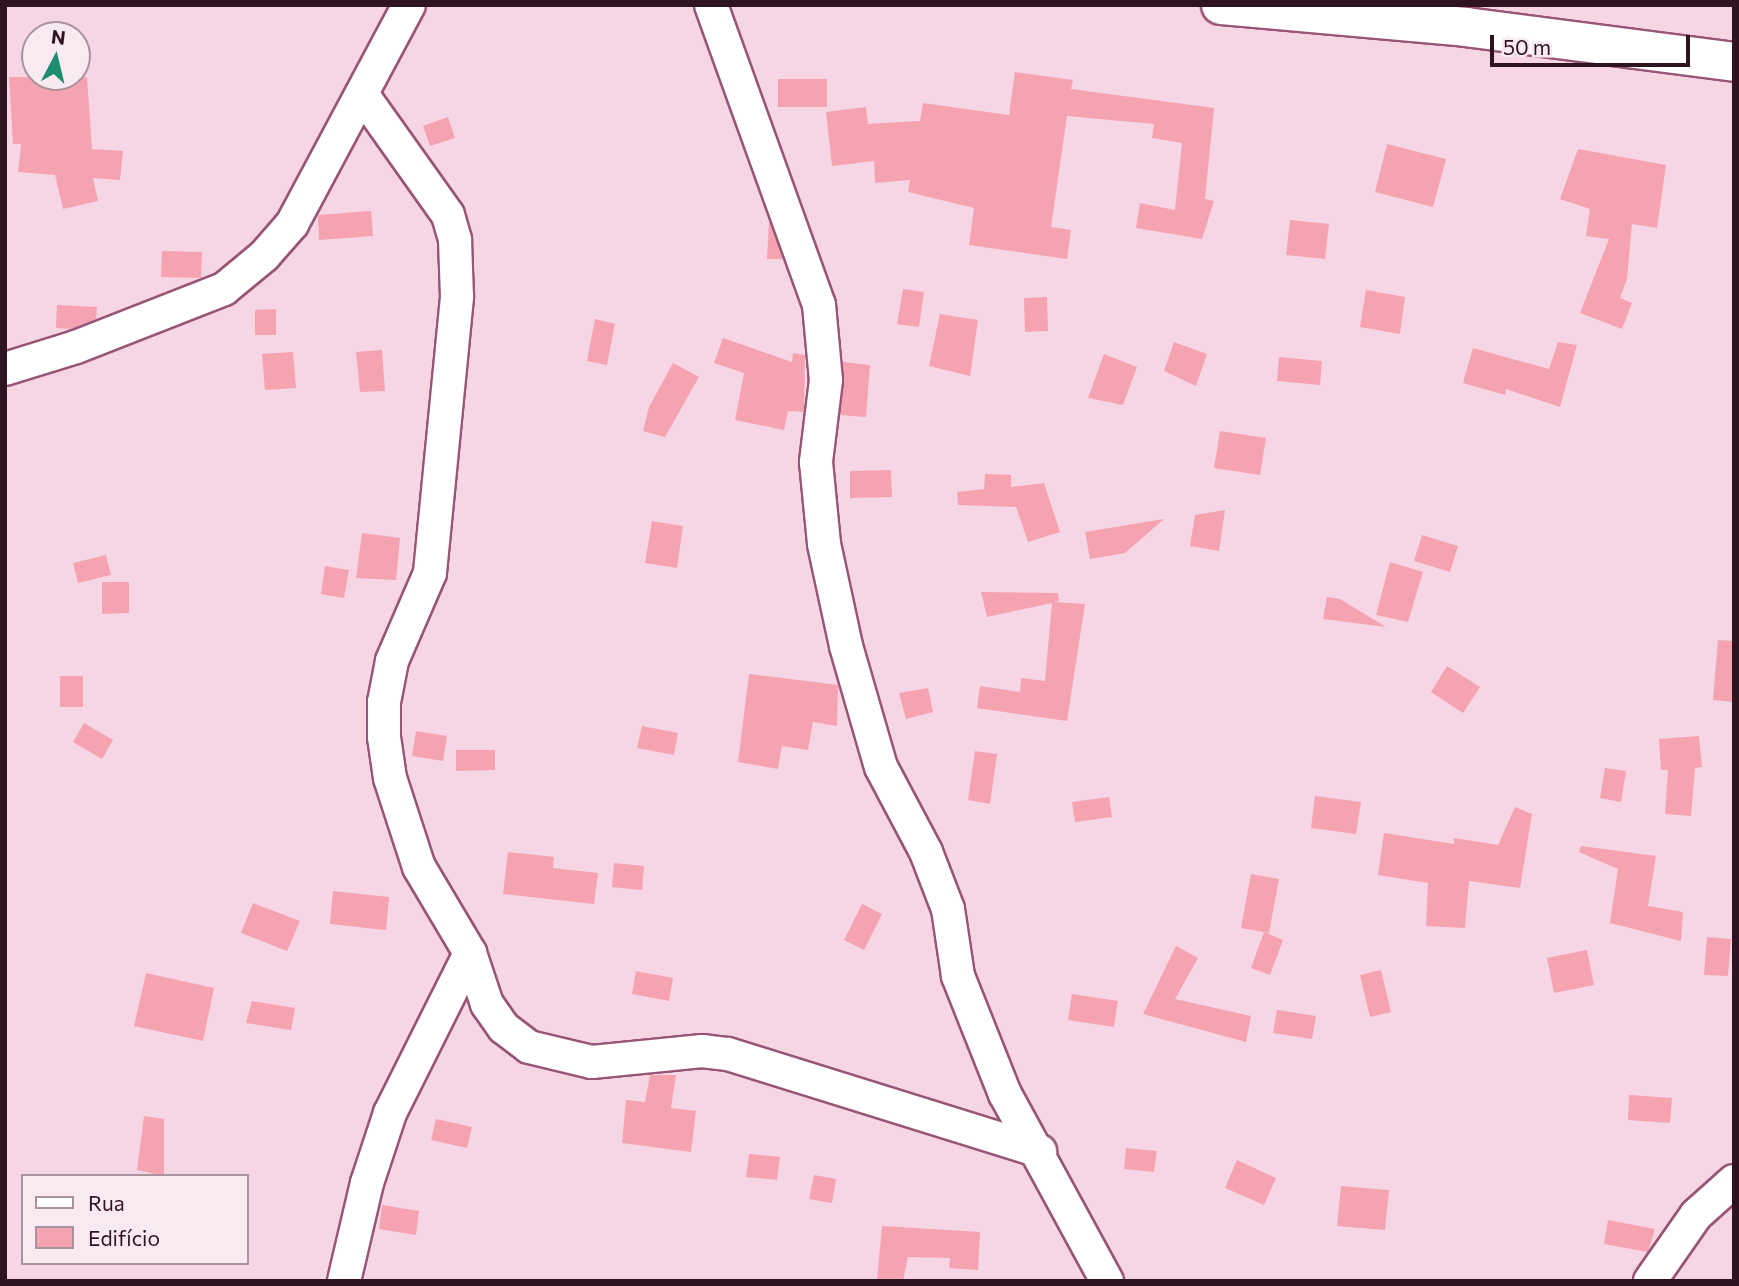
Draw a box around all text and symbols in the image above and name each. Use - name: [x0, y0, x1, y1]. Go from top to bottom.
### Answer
- north arrow: [21, 21, 91, 91]
- scale bar: [1494, 21, 1694, 65]
- text: N: [50, 24, 67, 49]
- text: 50 m: [1503, 34, 1551, 59]
- legend: [21, 1174, 248, 1265]
- text: Rua: [88, 1190, 125, 1215]
- text: Edifício: [88, 1225, 160, 1250]

